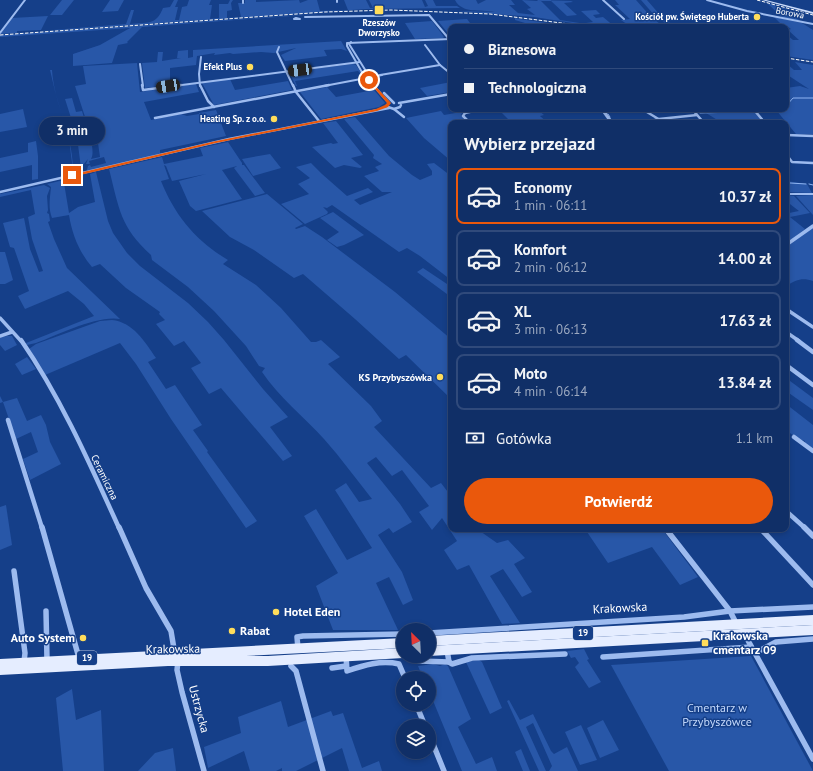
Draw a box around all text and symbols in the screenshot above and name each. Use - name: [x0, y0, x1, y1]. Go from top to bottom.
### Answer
- marker: Rzeszów Dworzysko: [373, 4, 385, 16]
- street label: Borowa: [775, 4, 805, 21]
- place label: Kościół pw. Świętego Huberta: [635, 11, 750, 22]
- marker: Kościół pw. Świętego Huberta: [752, 12, 762, 22]
- place label: Rzeszów Dworzysko: [358, 17, 400, 38]
- text: Biznesowa: [488, 40, 556, 59]
- place label: Efekt Plus: [204, 61, 242, 72]
- marker: Efekt Plus: [245, 62, 255, 72]
- car: [287, 63, 313, 77]
- route start: [360, 71, 378, 89]
- car: [155, 78, 181, 94]
- text: Technologiczna: [488, 78, 586, 97]
- place label: Heating Sp. z o.o.: [200, 113, 266, 124]
- marker: Heating Sp. z o.o.: [269, 114, 279, 124]
- callout: 3 min: [39, 117, 105, 145]
- text: 3 min: [56, 122, 88, 139]
- text: Wybierz przejazd: [464, 132, 595, 155]
- route end: [63, 166, 81, 184]
- icon: car: [466, 178, 502, 214]
- text: Economy: [514, 178, 572, 197]
- text: 10.37 zł: [719, 187, 771, 206]
- text: 1 min · 06:11: [514, 197, 587, 214]
- icon: car: [466, 240, 502, 276]
- text: Komfort: [514, 240, 566, 259]
- text: 14.00 zł: [718, 249, 771, 268]
- text: 2 min · 06:12: [514, 259, 587, 276]
- icon: car: [466, 302, 502, 338]
- text: XL: [514, 302, 531, 321]
- text: 17.63 zł: [720, 311, 771, 330]
- text: 3 min · 06:13: [514, 321, 587, 338]
- icon: car: [466, 364, 502, 400]
- text: Moto: [514, 364, 547, 383]
- place label: KS Przybyszówka: [359, 371, 432, 384]
- marker: KS Przybyszówka: [435, 372, 445, 382]
- text: 13.84 zł: [718, 373, 771, 392]
- text: 4 min · 06:14: [514, 383, 587, 400]
- icon: cash: [464, 427, 486, 449]
- text: Gotówka: [496, 429, 552, 448]
- text: 1.1 km: [736, 430, 773, 447]
- street label: Ceramiczna: [88, 452, 121, 502]
- button: Potwierdź: [464, 478, 773, 524]
- street label: Krakowska: [592, 599, 648, 616]
- place label: Hotel Eden: [284, 604, 340, 619]
- marker: Hotel Eden: [271, 607, 281, 617]
- place label: Rabat: [240, 623, 271, 638]
- north arrow: [396, 623, 436, 663]
- map controls: [396, 623, 436, 759]
- marker: Rabat: [227, 626, 237, 636]
- road number: 19: [573, 626, 593, 640]
- place label: Krakowska cmentarz 09: [713, 628, 777, 657]
- place label: Auto System: [11, 630, 75, 645]
- marker: Auto System: [78, 633, 88, 643]
- marker: Krakowska cmentarz 09: [700, 638, 710, 648]
- street label: Krakowska: [146, 641, 200, 656]
- road number: 19: [77, 651, 97, 665]
- button: locate: [396, 671, 436, 711]
- street label: Ustrzycka: [186, 683, 213, 734]
- park label: Cmentarz w Przybyszówce: [682, 700, 752, 729]
- button: layers: [396, 719, 436, 759]

